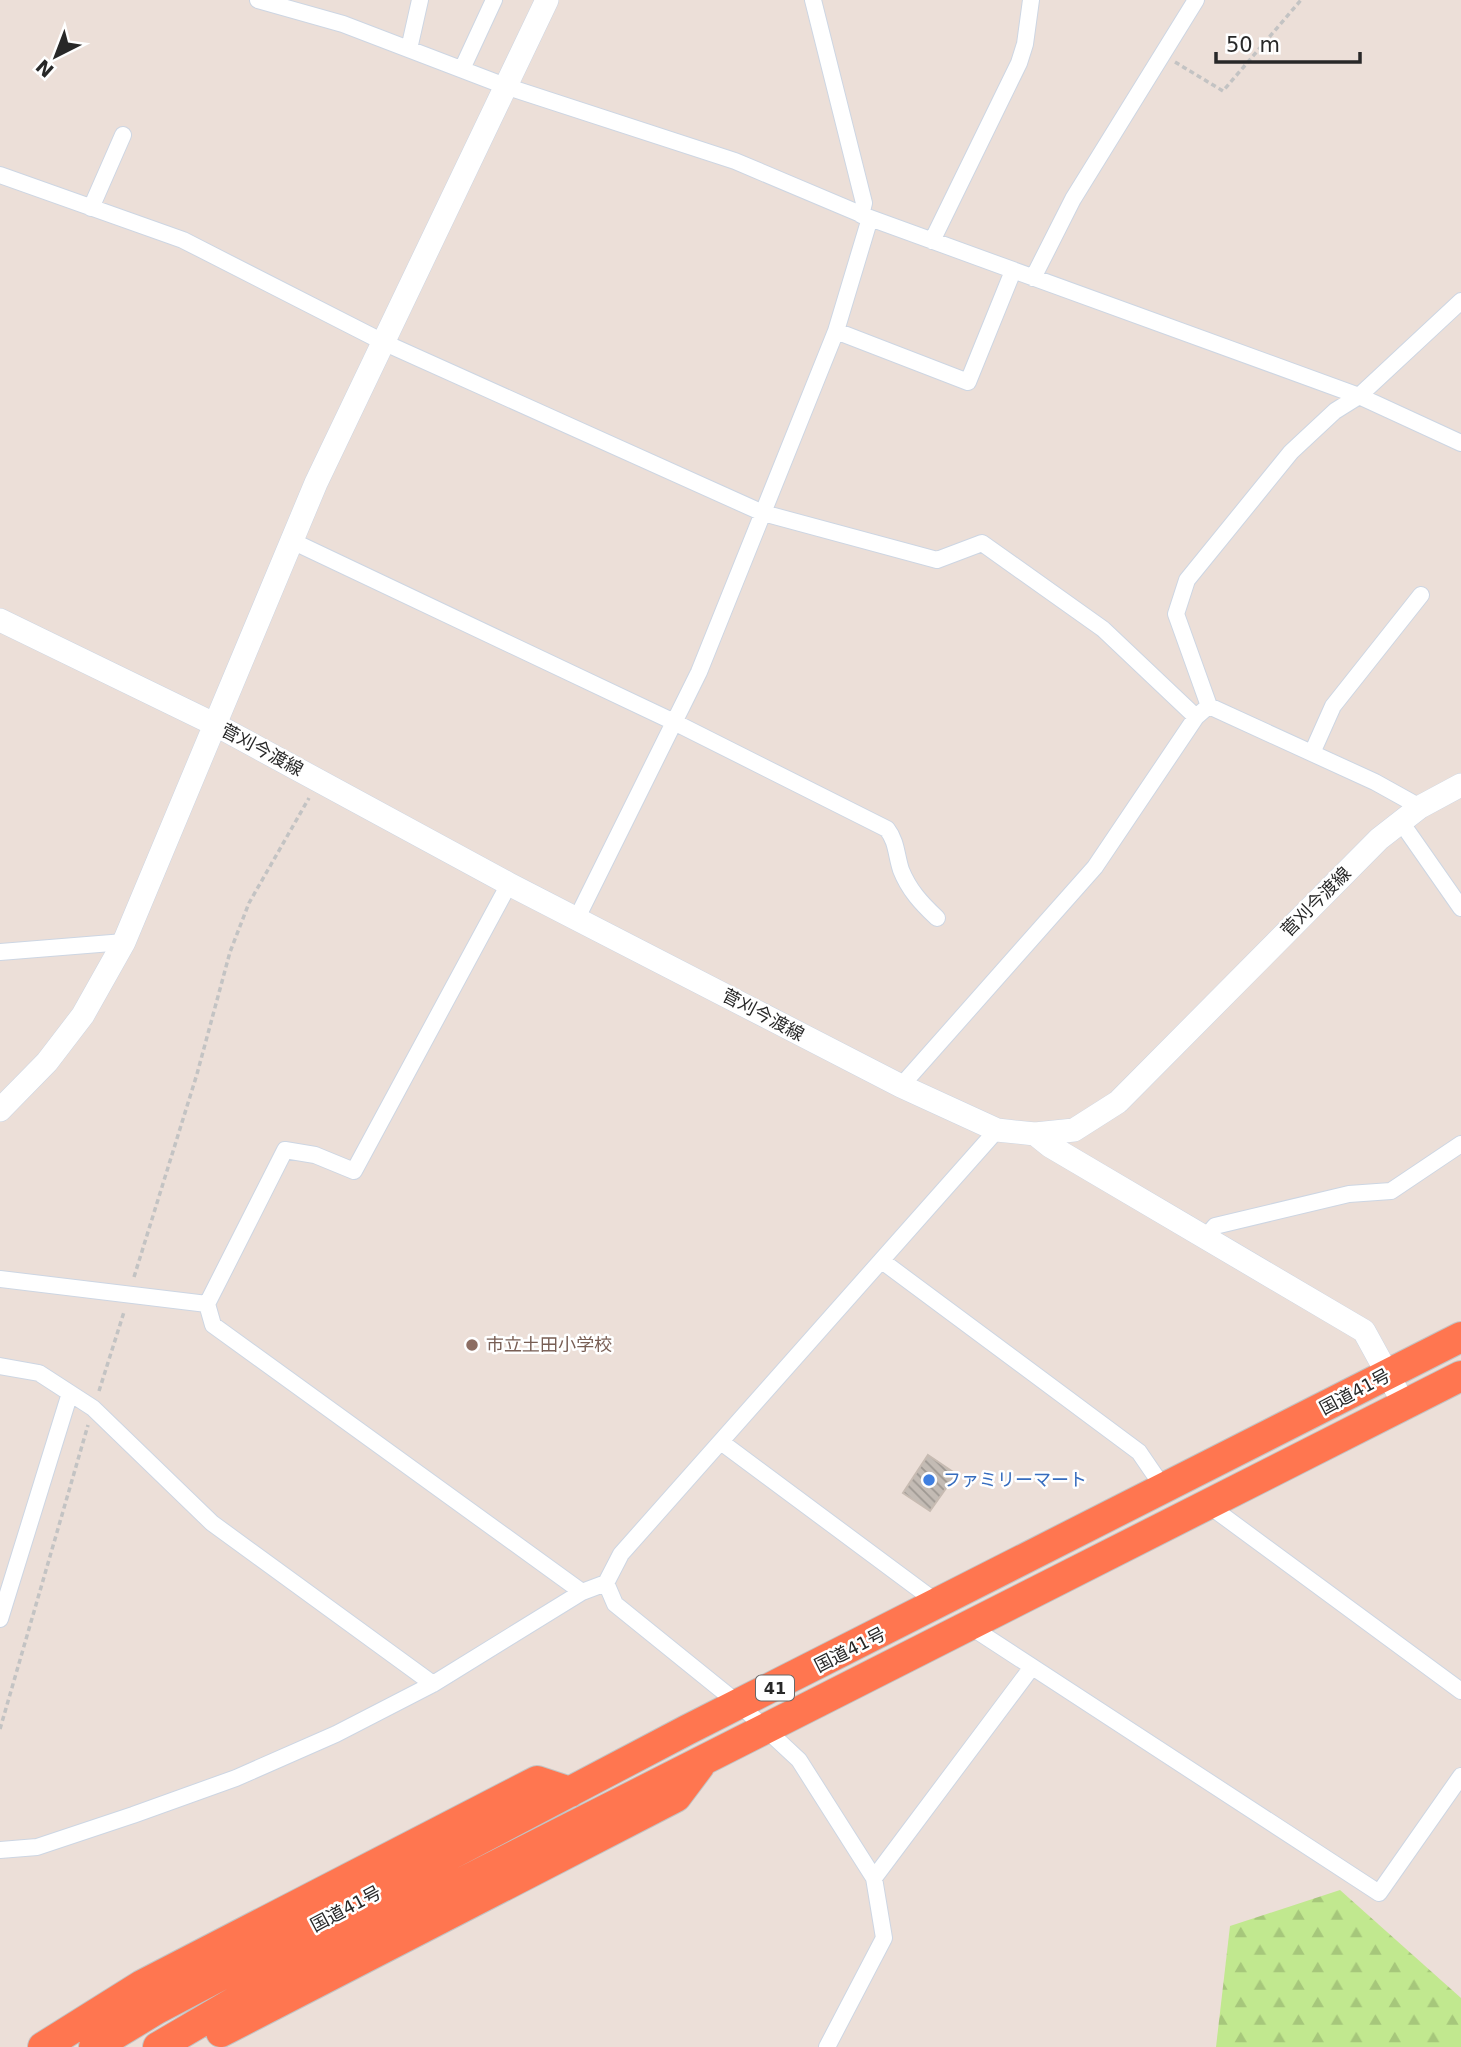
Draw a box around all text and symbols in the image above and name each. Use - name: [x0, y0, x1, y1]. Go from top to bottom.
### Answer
- north arrow: [21, 21, 91, 91]
- scale bar: [1216, 21, 1360, 65]
- text: 50 m: [1226, 33, 1280, 57]
- text: N: [31, 55, 58, 82]
- street label: 菅刈今渡線: [218, 719, 307, 780]
- street label: 菅刈今渡線: [1276, 862, 1355, 941]
- street label: 菅刈今渡線: [719, 984, 808, 1045]
- place label: 市立土田小学校: [486, 1334, 612, 1355]
- marker: 市立土田小学校: [464, 1337, 480, 1353]
- street label: 国道41号: [1316, 1364, 1394, 1419]
- place label: ファミリーマート: [943, 1469, 1087, 1490]
- marker: ファミリーマート: [921, 1472, 937, 1488]
- street label: 国道41号: [811, 1623, 889, 1676]
- road number: 41: [756, 1676, 794, 1700]
- street label: 国道41号: [307, 1881, 385, 1936]

